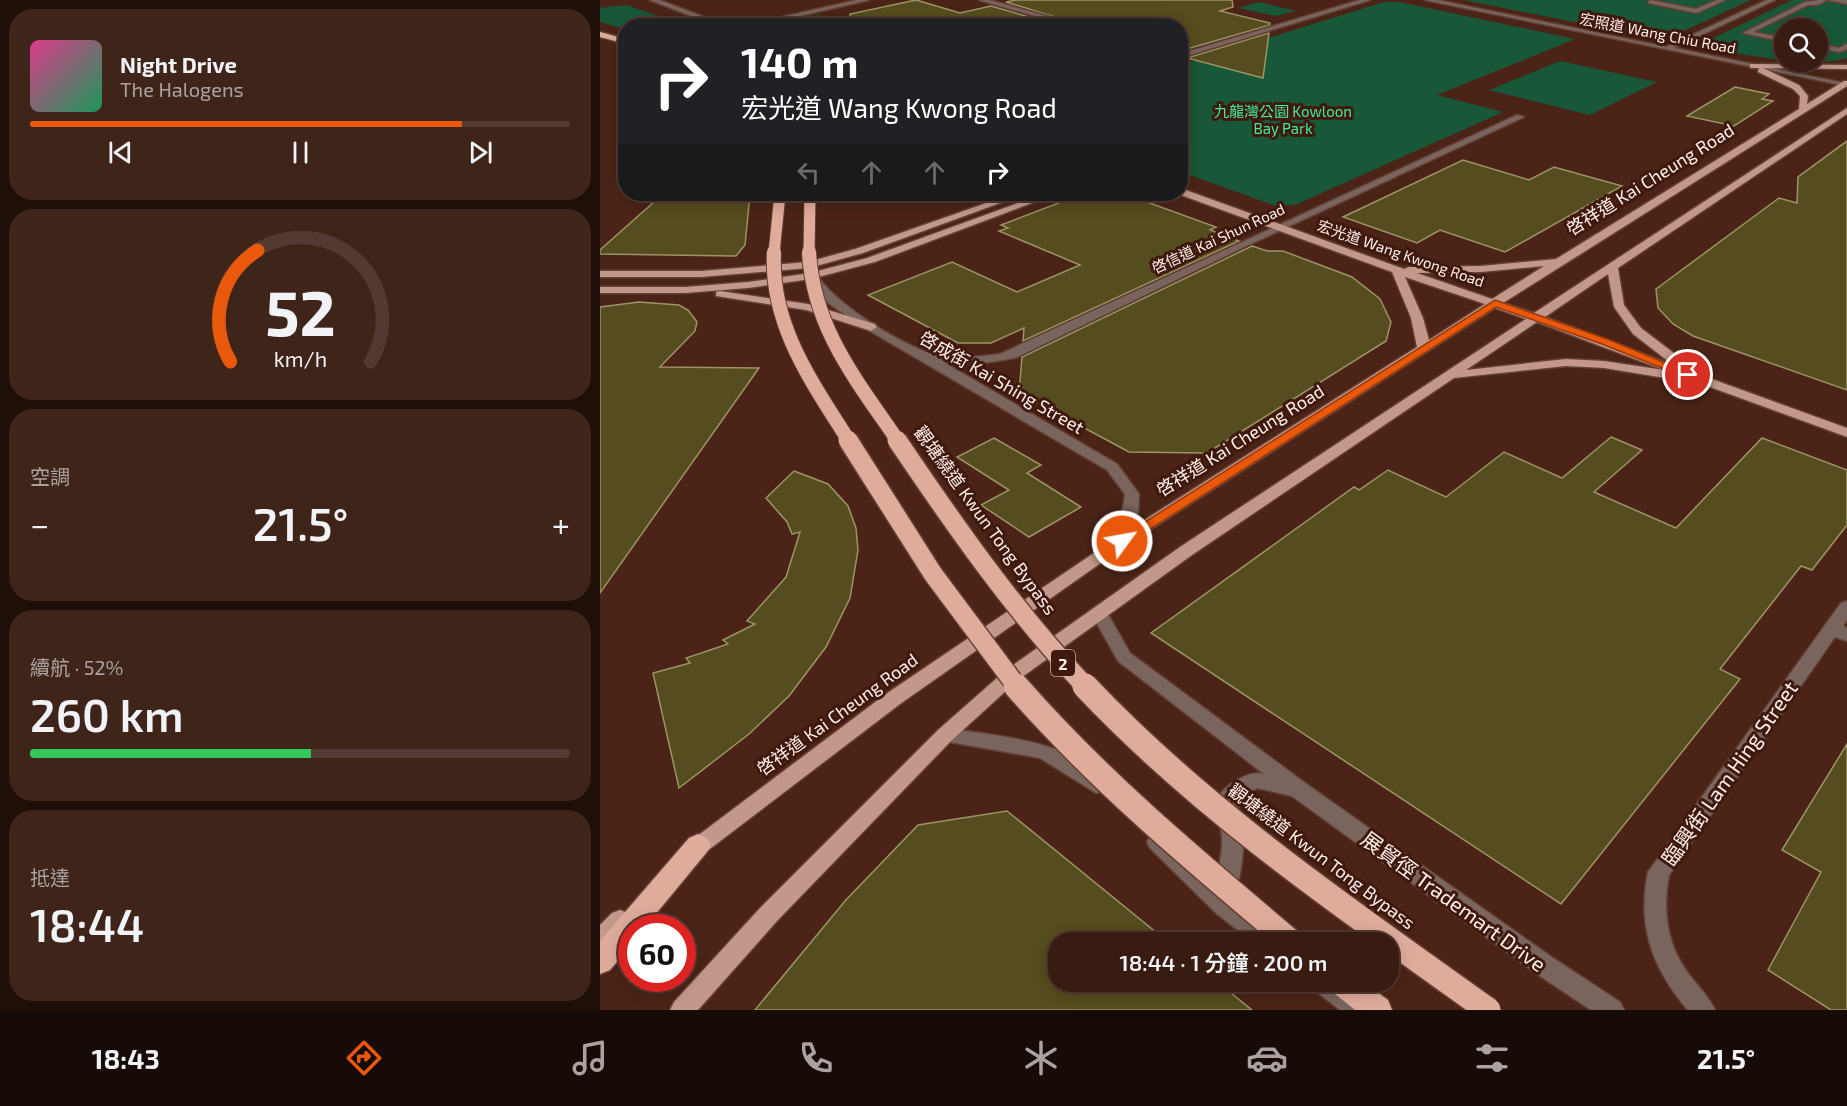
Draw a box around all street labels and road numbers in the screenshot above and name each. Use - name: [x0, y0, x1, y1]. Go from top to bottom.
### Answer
- street label: 宏照道 Wang Chiu Road: [1578, 9, 1738, 57]
- street label: 啓祥道 Kai Cheung Road: [1562, 118, 1738, 240]
- street label: 啓信道 Kai Shun Road: [1149, 199, 1287, 277]
- street label: 宏光道 Wang Kwong Road: [1315, 216, 1487, 290]
- street label: 啓成街 Kai Shing Street: [916, 326, 1088, 438]
- street label: 啓祥道 Kai Cheung Road: [1152, 379, 1328, 501]
- street label: 觀塘繞道 Kwun Tong Bypass: [910, 421, 1062, 619]
- street label: 啓祥道 Kai Cheung Road: [752, 648, 922, 780]
- road number: 2: [1051, 650, 1075, 676]
- street label: 臨興街 Lam Hing Street: [1656, 676, 1802, 870]
- street label: 觀塘繞道 Kwun Tong Bypass: [1224, 779, 1420, 933]
- street label: 展貿徑 Trademart Drive: [1357, 826, 1551, 976]

